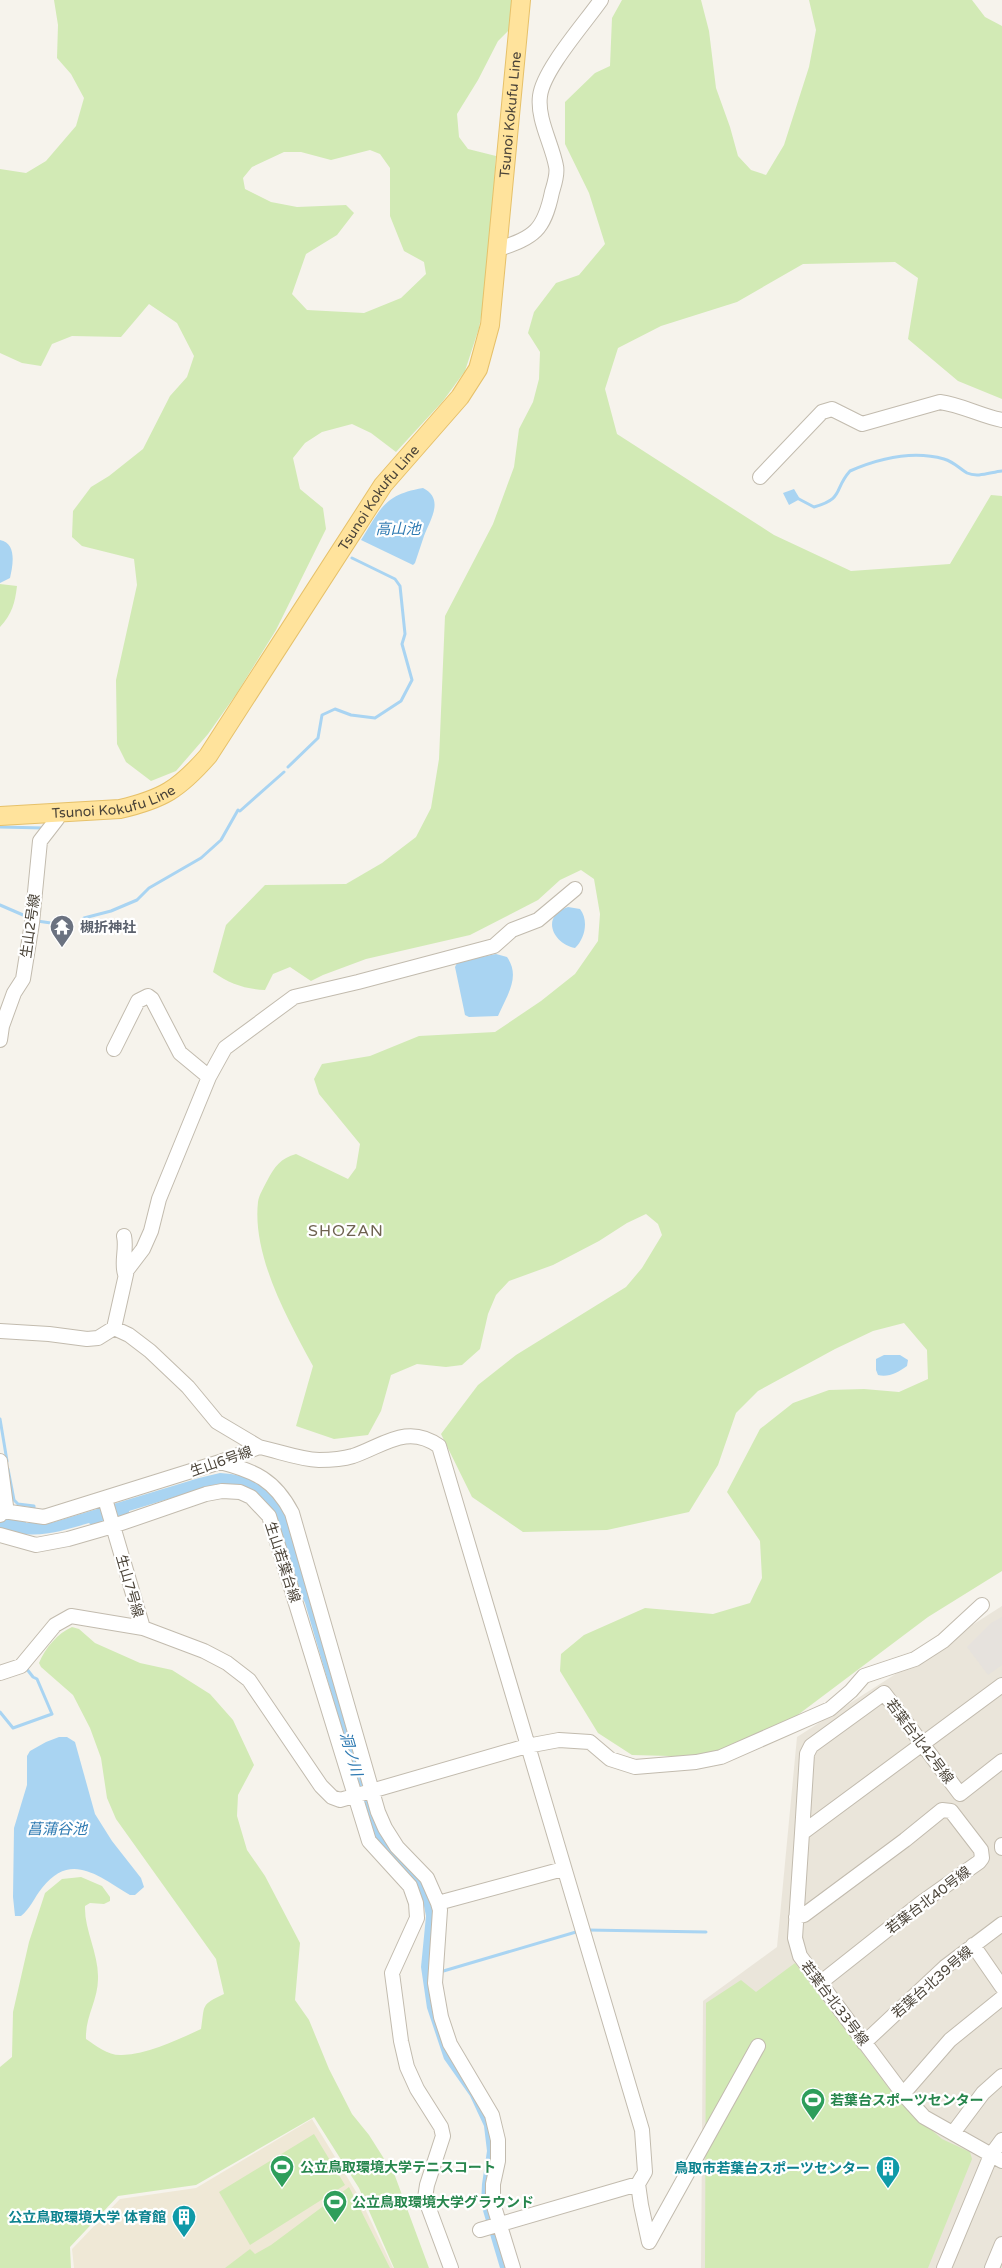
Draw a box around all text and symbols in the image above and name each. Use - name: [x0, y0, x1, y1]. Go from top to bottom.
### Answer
- street label: Tsunoi Kokufu Line: [496, 51, 525, 179]
- street label: Tsunoi Kokufu Line: [335, 442, 423, 554]
- water label: 高山池: [375, 520, 422, 538]
- street label: Tsunoi Kokufu Line: [51, 781, 179, 822]
- street label: 生山2号線: [18, 893, 43, 959]
- temple icon: 槻折神社: [49, 914, 75, 948]
- place label: 槻折神社: [80, 919, 136, 936]
- district label: SHOZAN: [308, 1221, 384, 1241]
- street label: 生山6号線: [188, 1443, 255, 1480]
- street label: 生山若葉台線: [261, 1520, 304, 1605]
- street label: 生山7号線: [112, 1553, 147, 1620]
- street label: 若葉台北42号線: [882, 1696, 957, 1787]
- water label: 洞ノ川: [336, 1730, 366, 1780]
- water label: 菖蒲谷池: [27, 1820, 89, 1838]
- street label: 若葉台北40号線: [883, 1863, 974, 1938]
- street label: 若葉台北39号線: [888, 1943, 976, 2022]
- street label: 若葉台北33号線: [797, 1958, 872, 2049]
- sports icon: 若葉台スポーツセンター: [800, 2087, 826, 2121]
- place label: 若葉台スポーツセンター: [830, 2092, 984, 2109]
- sports icon: 公立鳥取環境大学テニスコート: [269, 2154, 295, 2188]
- building icon: 鳥取市若葉台スポーツセンター: [875, 2155, 901, 2189]
- place label: 公立鳥取環境大学テニスコート: [300, 2159, 496, 2176]
- place label: 鳥取市若葉台スポーツセンター: [674, 2160, 870, 2177]
- sports icon: 公立鳥取環境大学グラウンド: [322, 2189, 348, 2223]
- place label: 公立鳥取環境大学グラウンド: [352, 2194, 534, 2211]
- building icon: 公立鳥取環境大学 体育館: [171, 2204, 197, 2238]
- place label: 公立鳥取環境大学 体育館: [8, 2209, 166, 2226]

